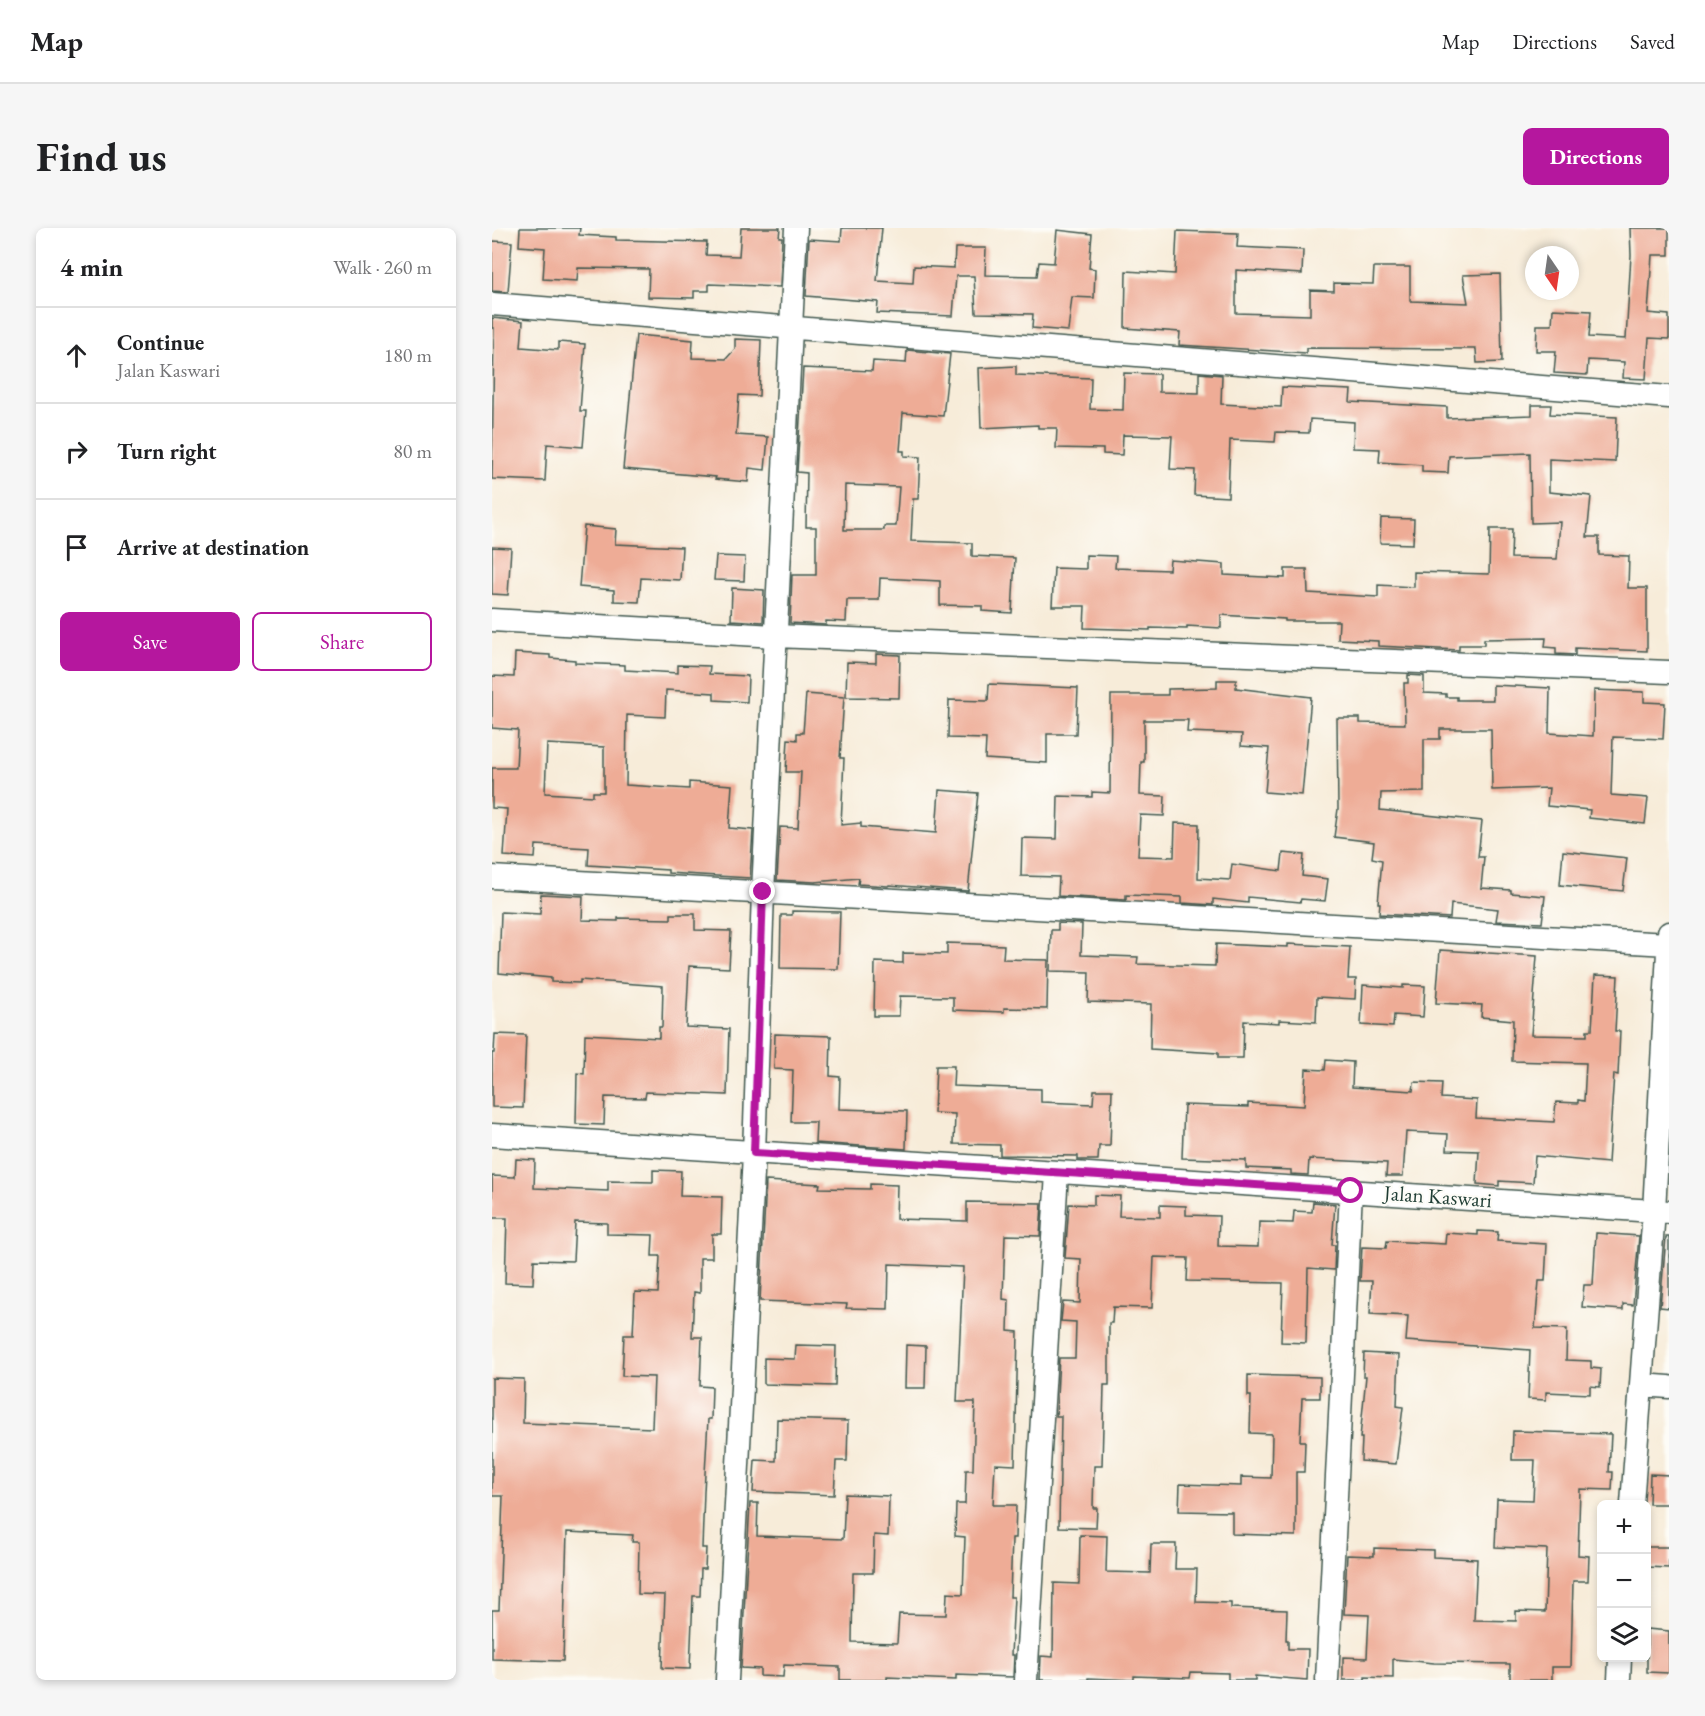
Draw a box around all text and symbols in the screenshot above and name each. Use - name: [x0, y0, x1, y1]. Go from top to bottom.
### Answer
- text: Map: [30, 23, 83, 59]
- text: Map: [1442, 28, 1479, 55]
- text: Directions: [1512, 28, 1597, 55]
- text: Saved: [1630, 28, 1675, 55]
- button: Directions: [1523, 128, 1669, 185]
- text: Find us: [36, 129, 167, 184]
- north arrow: [1525, 246, 1579, 300]
- text: 4 min: [60, 250, 123, 284]
- text: Walk · 260 m: [333, 254, 432, 280]
- text: Continue: [117, 328, 204, 357]
- icon: ahead: [60, 339, 93, 372]
- text: 180 m: [384, 342, 432, 368]
- text: Jalan Kaswari: [117, 357, 220, 383]
- icon: right: [60, 435, 93, 468]
- text: Turn right: [117, 437, 216, 466]
- text: 80 m: [393, 438, 432, 464]
- icon: arrive: [60, 531, 93, 564]
- text: Arrive at destination: [117, 533, 309, 562]
- button: Save: [60, 612, 240, 671]
- button: Share: [252, 612, 432, 671]
- route end: [749, 878, 775, 904]
- route start: [1337, 1177, 1363, 1203]
- street label: Jalan Kaswari: [1381, 1179, 1493, 1213]
- map controls: [1597, 1500, 1651, 1662]
- button: +: [1597, 1500, 1651, 1554]
- button: −: [1597, 1554, 1651, 1608]
- button: layers: [1597, 1608, 1651, 1662]

